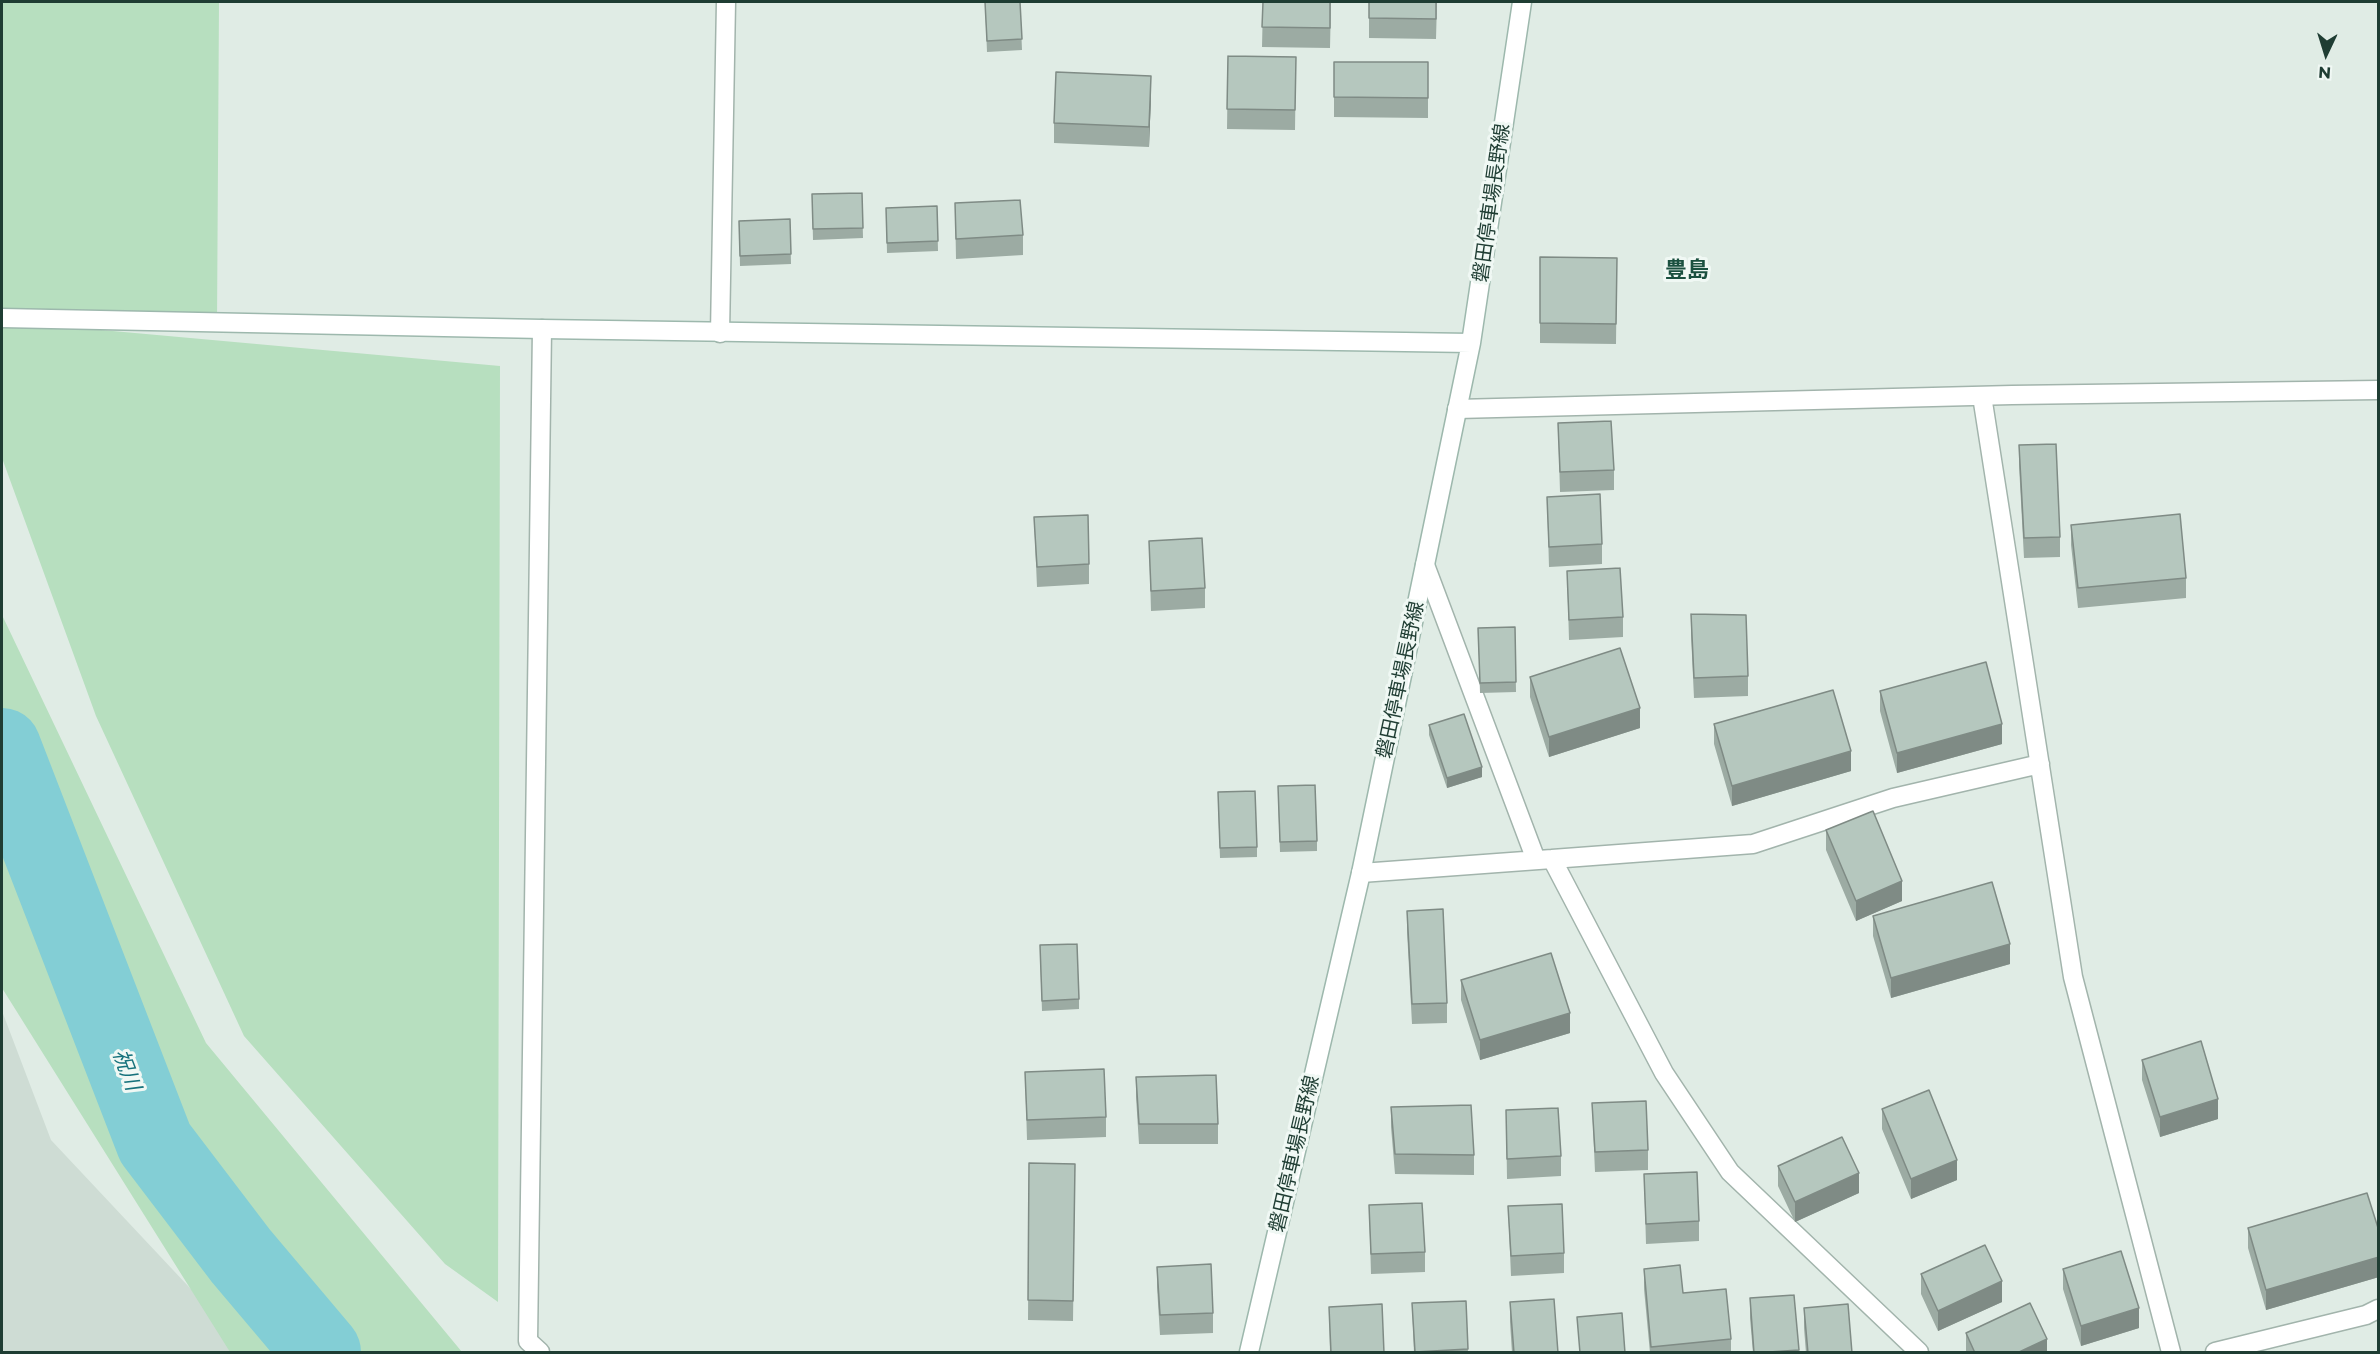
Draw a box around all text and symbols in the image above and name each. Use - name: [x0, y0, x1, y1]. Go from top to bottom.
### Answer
- north arrow: [2296, 24, 2356, 84]
- text: N: [2318, 63, 2332, 82]
- street label: 磐田停車場長野線: [1469, 122, 1515, 284]
- district label: 豊島: [1665, 258, 1709, 284]
- street label: 磐田停車場長野線: [1373, 599, 1429, 761]
- water label: 祝川: [107, 1046, 145, 1094]
- street label: 磐田停車場長野線: [1265, 1073, 1325, 1235]

